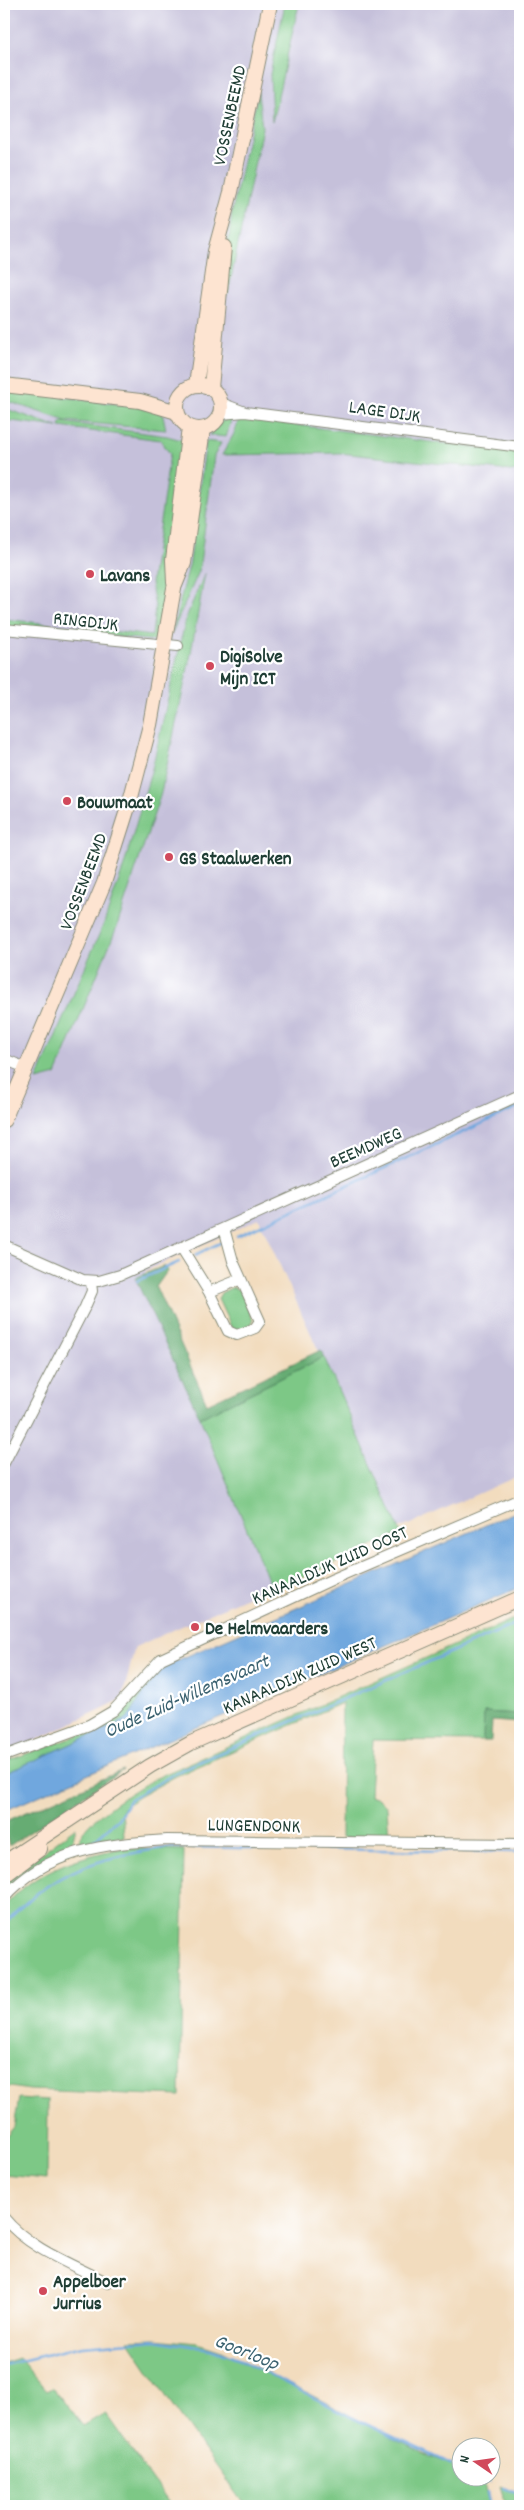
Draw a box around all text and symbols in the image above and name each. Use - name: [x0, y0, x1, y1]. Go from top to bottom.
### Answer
- street label: VOSSENBEEMD: [208, 63, 255, 168]
- street label: LAGE DIJK: [347, 395, 422, 432]
- place label: Lavans: [100, 564, 150, 591]
- marker: Lavans: [84, 568, 96, 580]
- street label: RINGDIJK: [52, 607, 120, 640]
- place label: DigiSolve Mijn ICT: [220, 645, 283, 694]
- marker: DigiSolve Mijn ICT: [204, 660, 216, 672]
- place label: Bouwmaat: [77, 791, 153, 818]
- marker: Bouwmaat: [61, 795, 73, 807]
- street label: VOSSENBEEMD: [54, 830, 116, 935]
- place label: GS Staalwerken: [179, 847, 292, 874]
- marker: GS Staalwerken: [163, 851, 175, 863]
- street label: BEEMDWEG: [326, 1121, 407, 1177]
- street label: KANAALDIJK ZUID OOST: [248, 1521, 413, 1614]
- place label: De Helmvaarders: [205, 1617, 328, 1644]
- marker: De Helmvaarders: [189, 1621, 201, 1633]
- street label: KANAALDIJK ZUID WEST: [219, 1631, 382, 1723]
- water label: Oude Zuid-Willemsvaart: [100, 1648, 276, 1747]
- street label: LUNGENDONK: [207, 1813, 301, 1842]
- place label: Appelboer Jurrius: [53, 2270, 127, 2319]
- marker: Appelboer Jurrius: [37, 2285, 49, 2297]
- water label: Goorloop: [210, 2328, 283, 2380]
- north arrow: [452, 2438, 502, 2488]
- text: N: [455, 2454, 476, 2465]

